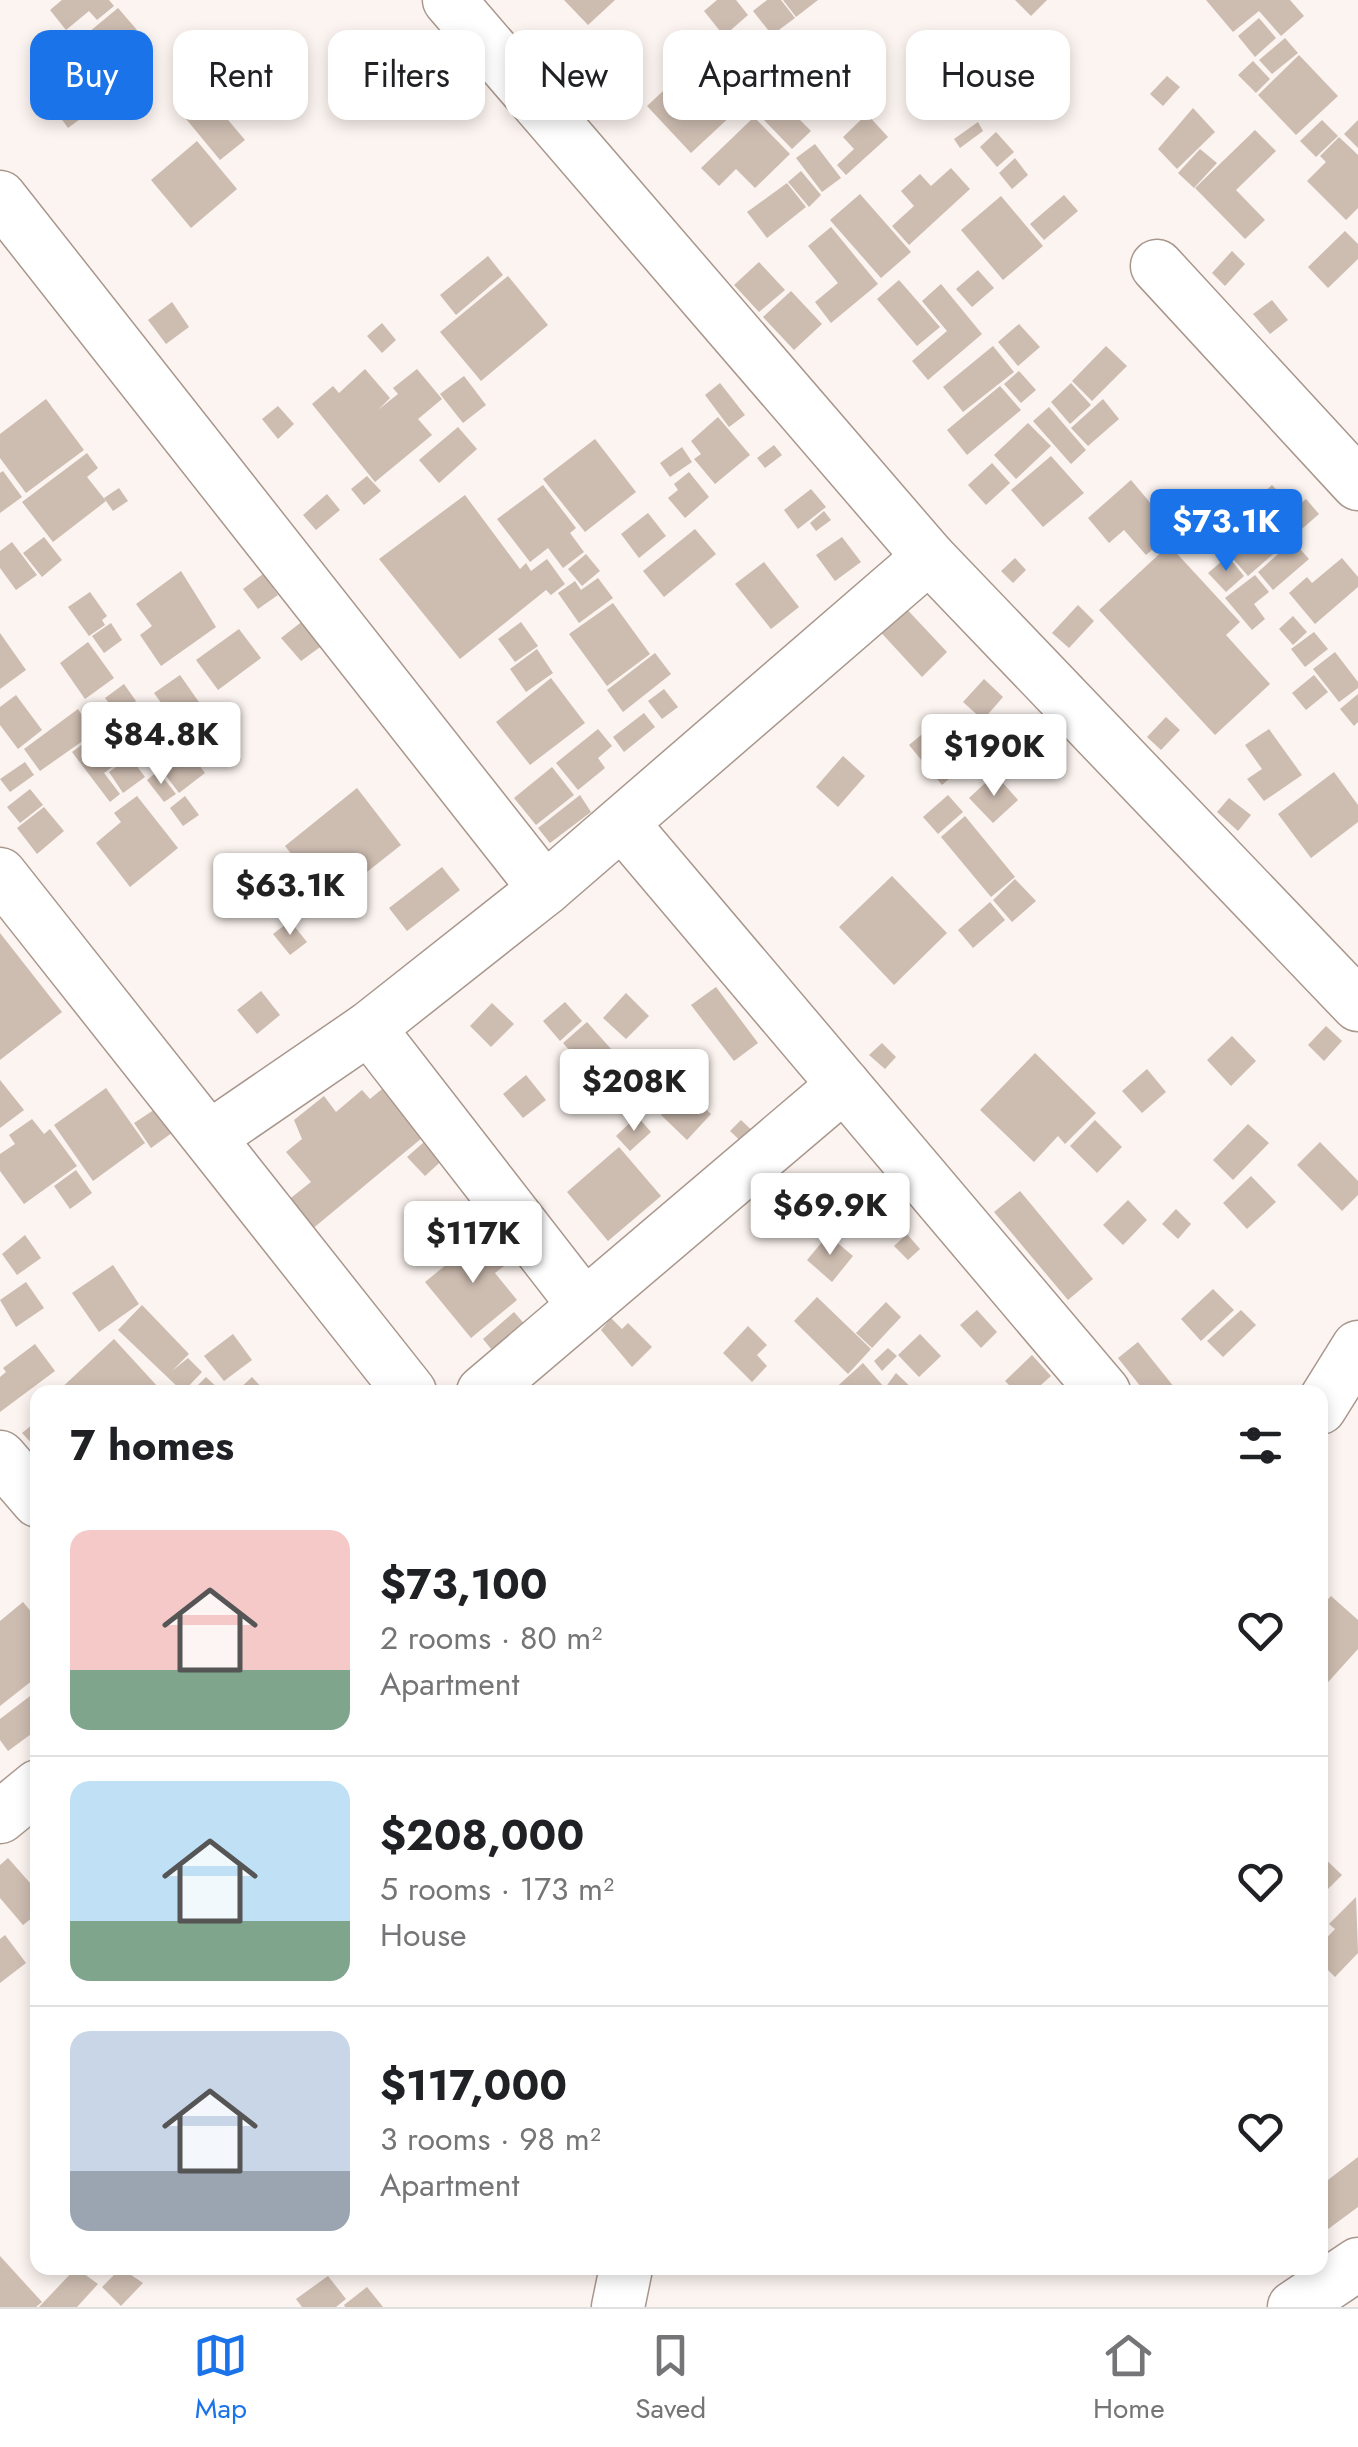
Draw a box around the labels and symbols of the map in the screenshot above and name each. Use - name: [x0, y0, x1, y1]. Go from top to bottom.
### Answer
- pin: $73.1K: [1145, 489, 1307, 574]
- pin: $84.8K: [80, 702, 242, 787]
- pin: $190K: [924, 714, 1064, 799]
- pin: $63.1K: [209, 853, 371, 938]
- pin: $208K: [564, 1049, 704, 1134]
- pin: $69.9K: [749, 1173, 911, 1258]
- pin: $117K: [403, 1201, 543, 1286]

